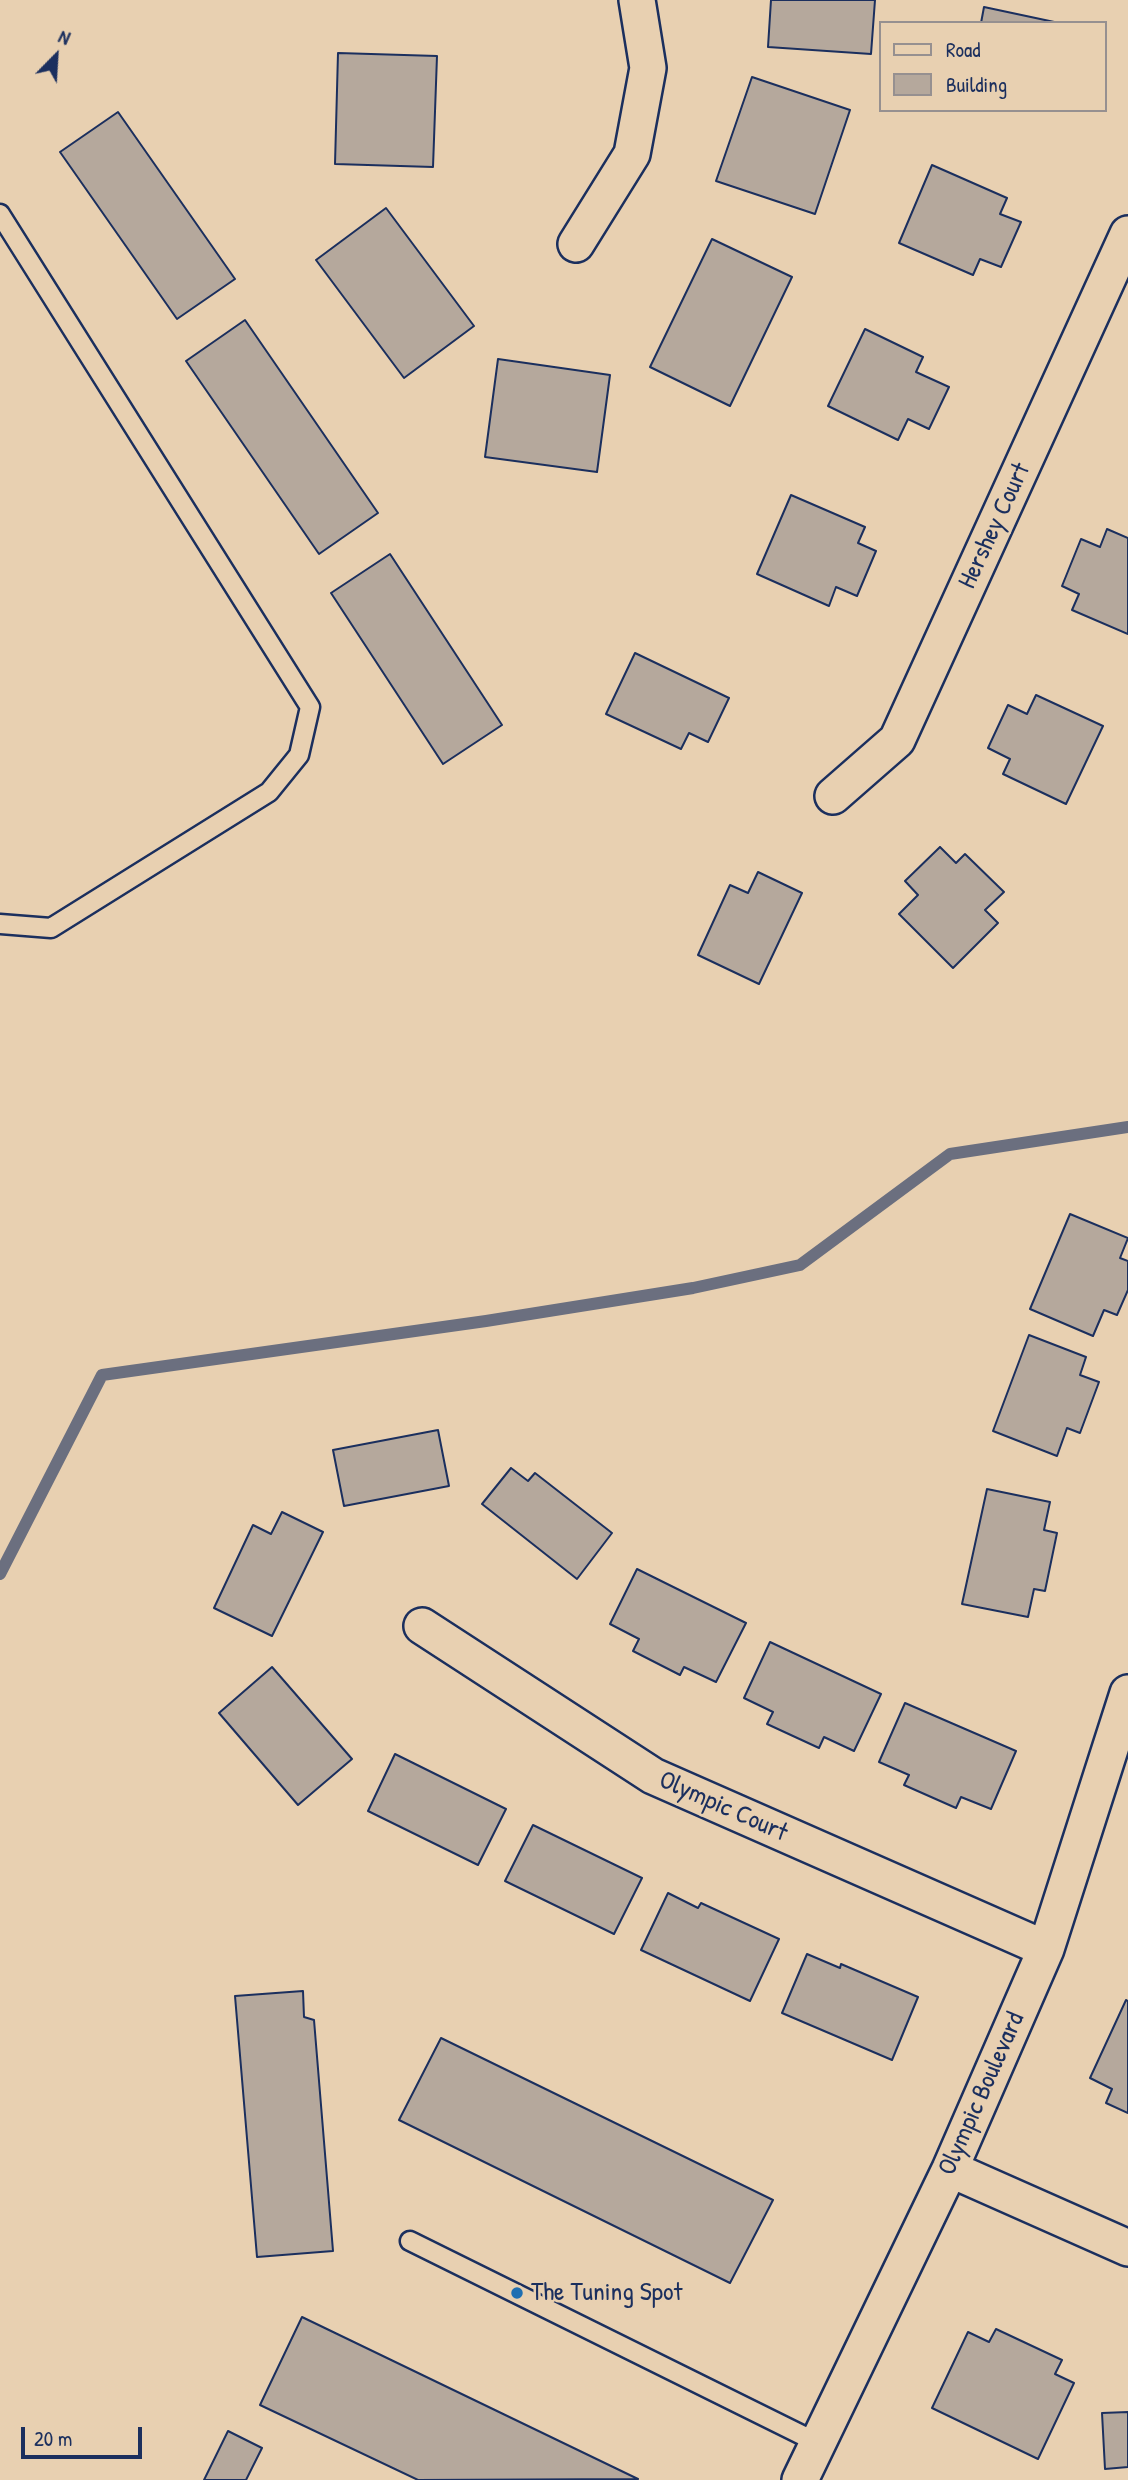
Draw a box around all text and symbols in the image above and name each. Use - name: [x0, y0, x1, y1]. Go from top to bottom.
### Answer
- north arrow: [21, 21, 91, 91]
- legend: [880, 21, 1107, 112]
- text: N: [55, 23, 74, 51]
- text: Road: [946, 35, 980, 64]
- text: Building: [946, 70, 1007, 99]
- street label: Hershey Court: [952, 458, 1038, 594]
- street label: Olympic Court: [654, 1765, 792, 1849]
- street label: Olympic Boulevard: [932, 2008, 1032, 2180]
- place label: The Tuning Spot: [531, 2277, 682, 2309]
- marker: The Tuning Spot: [509, 2285, 525, 2301]
- scale bar: [24, 2414, 145, 2458]
- text: 20 m: [34, 2424, 72, 2453]

